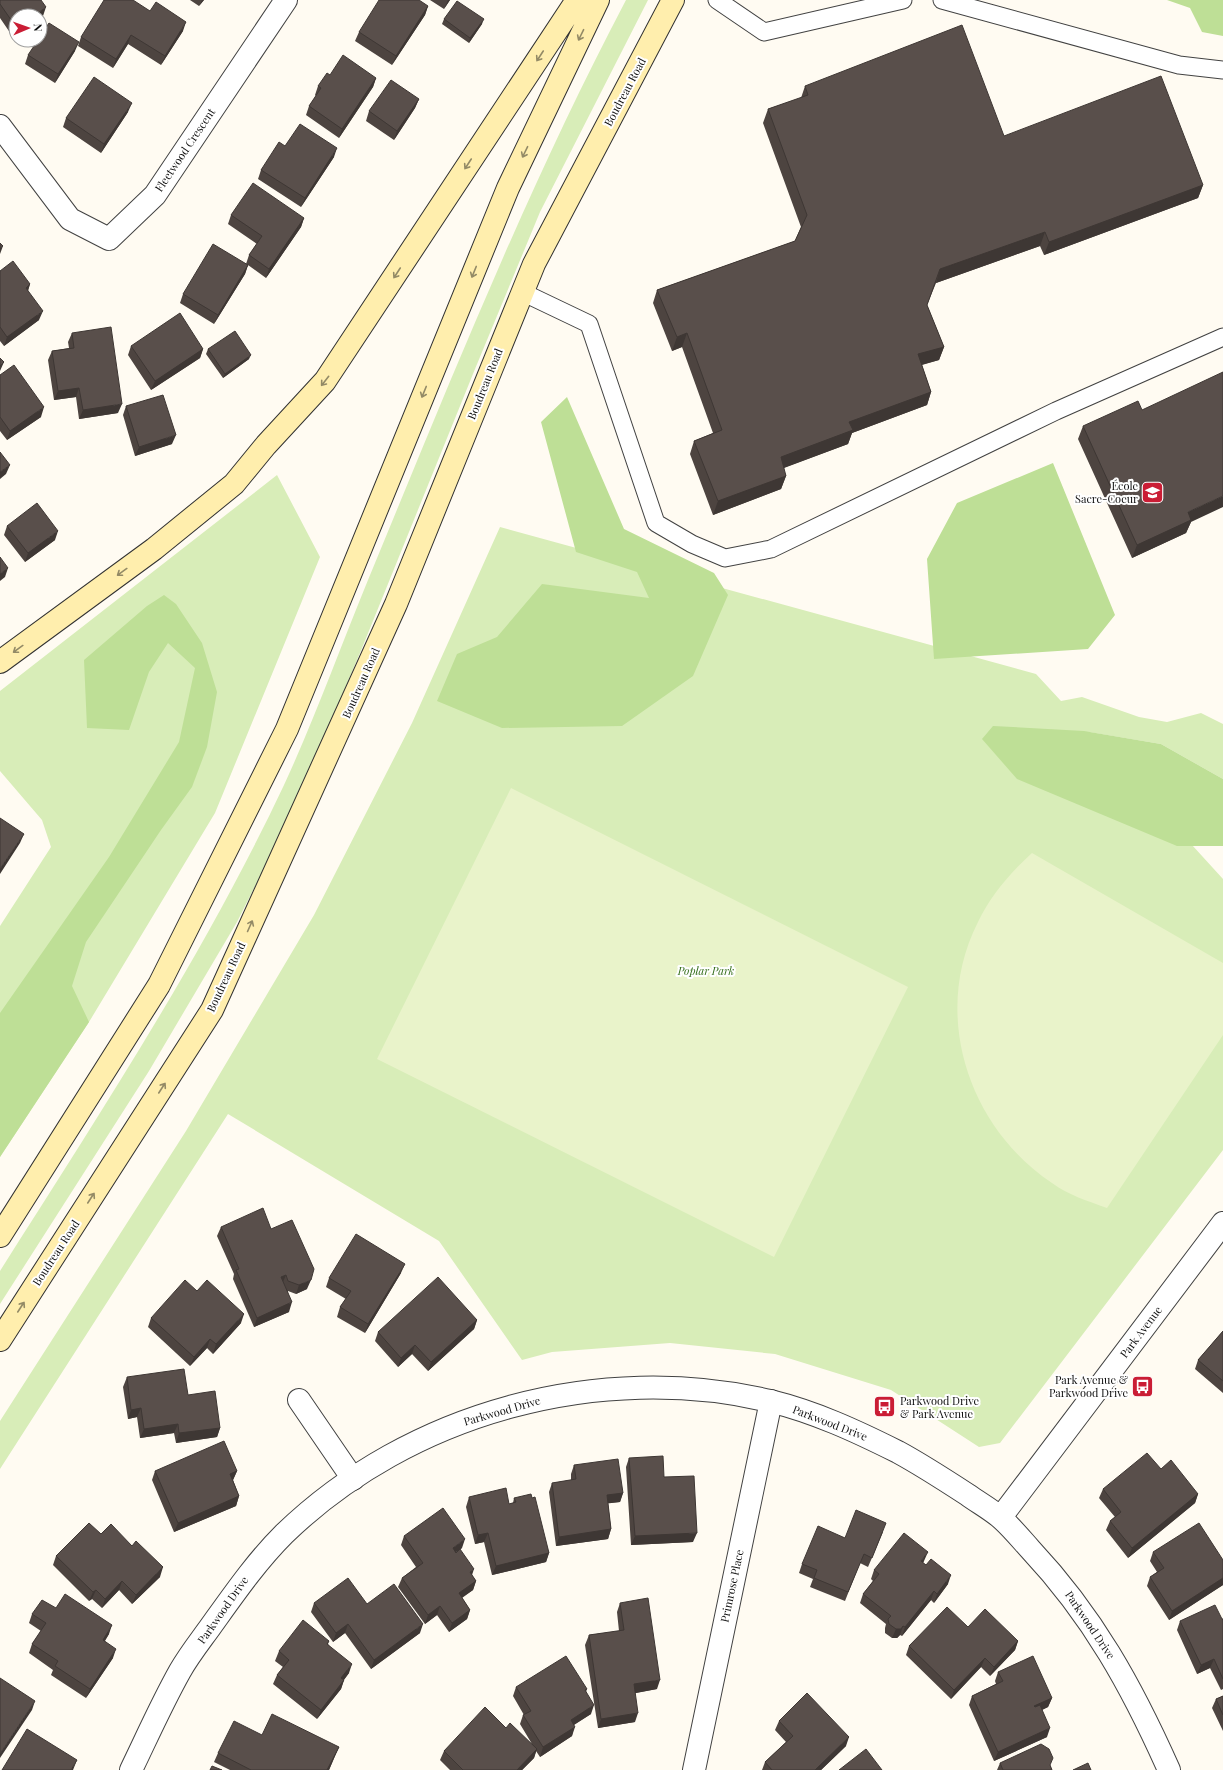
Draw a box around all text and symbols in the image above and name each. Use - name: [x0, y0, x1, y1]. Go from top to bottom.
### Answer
- north arrow: [8, 8, 48, 48]
- text: N: [31, 23, 46, 32]
- one-way arrow: [577, 29, 584, 41]
- one-way arrow: [536, 50, 544, 61]
- street label: Boudreau Road: [600, 54, 649, 129]
- street label: Fleetwood Crescent: [151, 105, 218, 194]
- one-way arrow: [521, 146, 528, 158]
- one-way arrow: [464, 158, 472, 169]
- one-way arrow: [469, 265, 477, 277]
- one-way arrow: [392, 267, 400, 279]
- street label: Boudreau Road: [463, 345, 506, 422]
- one-way arrow: [320, 375, 329, 386]
- one-way arrow: [420, 386, 428, 398]
- place label: École Sacre-Coeur: [1075, 478, 1138, 506]
- school or university icon: École Sacre-Coeur: [1140, 479, 1166, 505]
- one-way arrow: [117, 568, 128, 576]
- one-way arrow: [12, 645, 23, 653]
- street label: Boudreau Road: [338, 645, 383, 720]
- one-way arrow: [247, 920, 255, 932]
- street label: Boudreau Road: [203, 939, 249, 1014]
- park label: Poplar Park: [677, 963, 735, 978]
- one-way arrow: [158, 1083, 166, 1094]
- one-way arrow: [88, 1192, 96, 1204]
- street label: Boudreau Road: [29, 1216, 83, 1288]
- one-way arrow: [17, 1302, 25, 1313]
- street label: Park Avenue: [1116, 1302, 1165, 1361]
- place label: Park Avenue & Parkwood Drive: [1049, 1372, 1128, 1400]
- bus stop icon: Park Avenue & Parkwood Drive: [1130, 1373, 1156, 1399]
- street label: Parkwood Drive: [462, 1392, 542, 1429]
- place label: Parkwood Drive & Park Avenue: [900, 1393, 979, 1421]
- bus stop icon: Parkwood Drive & Park Avenue: [871, 1394, 897, 1420]
- street label: Parkwood Drive: [791, 1401, 870, 1444]
- street label: Primrose Place: [716, 1548, 747, 1624]
- street label: Parkwood Drive: [194, 1573, 252, 1646]
- street label: Parkwood Drive: [1062, 1588, 1119, 1662]

